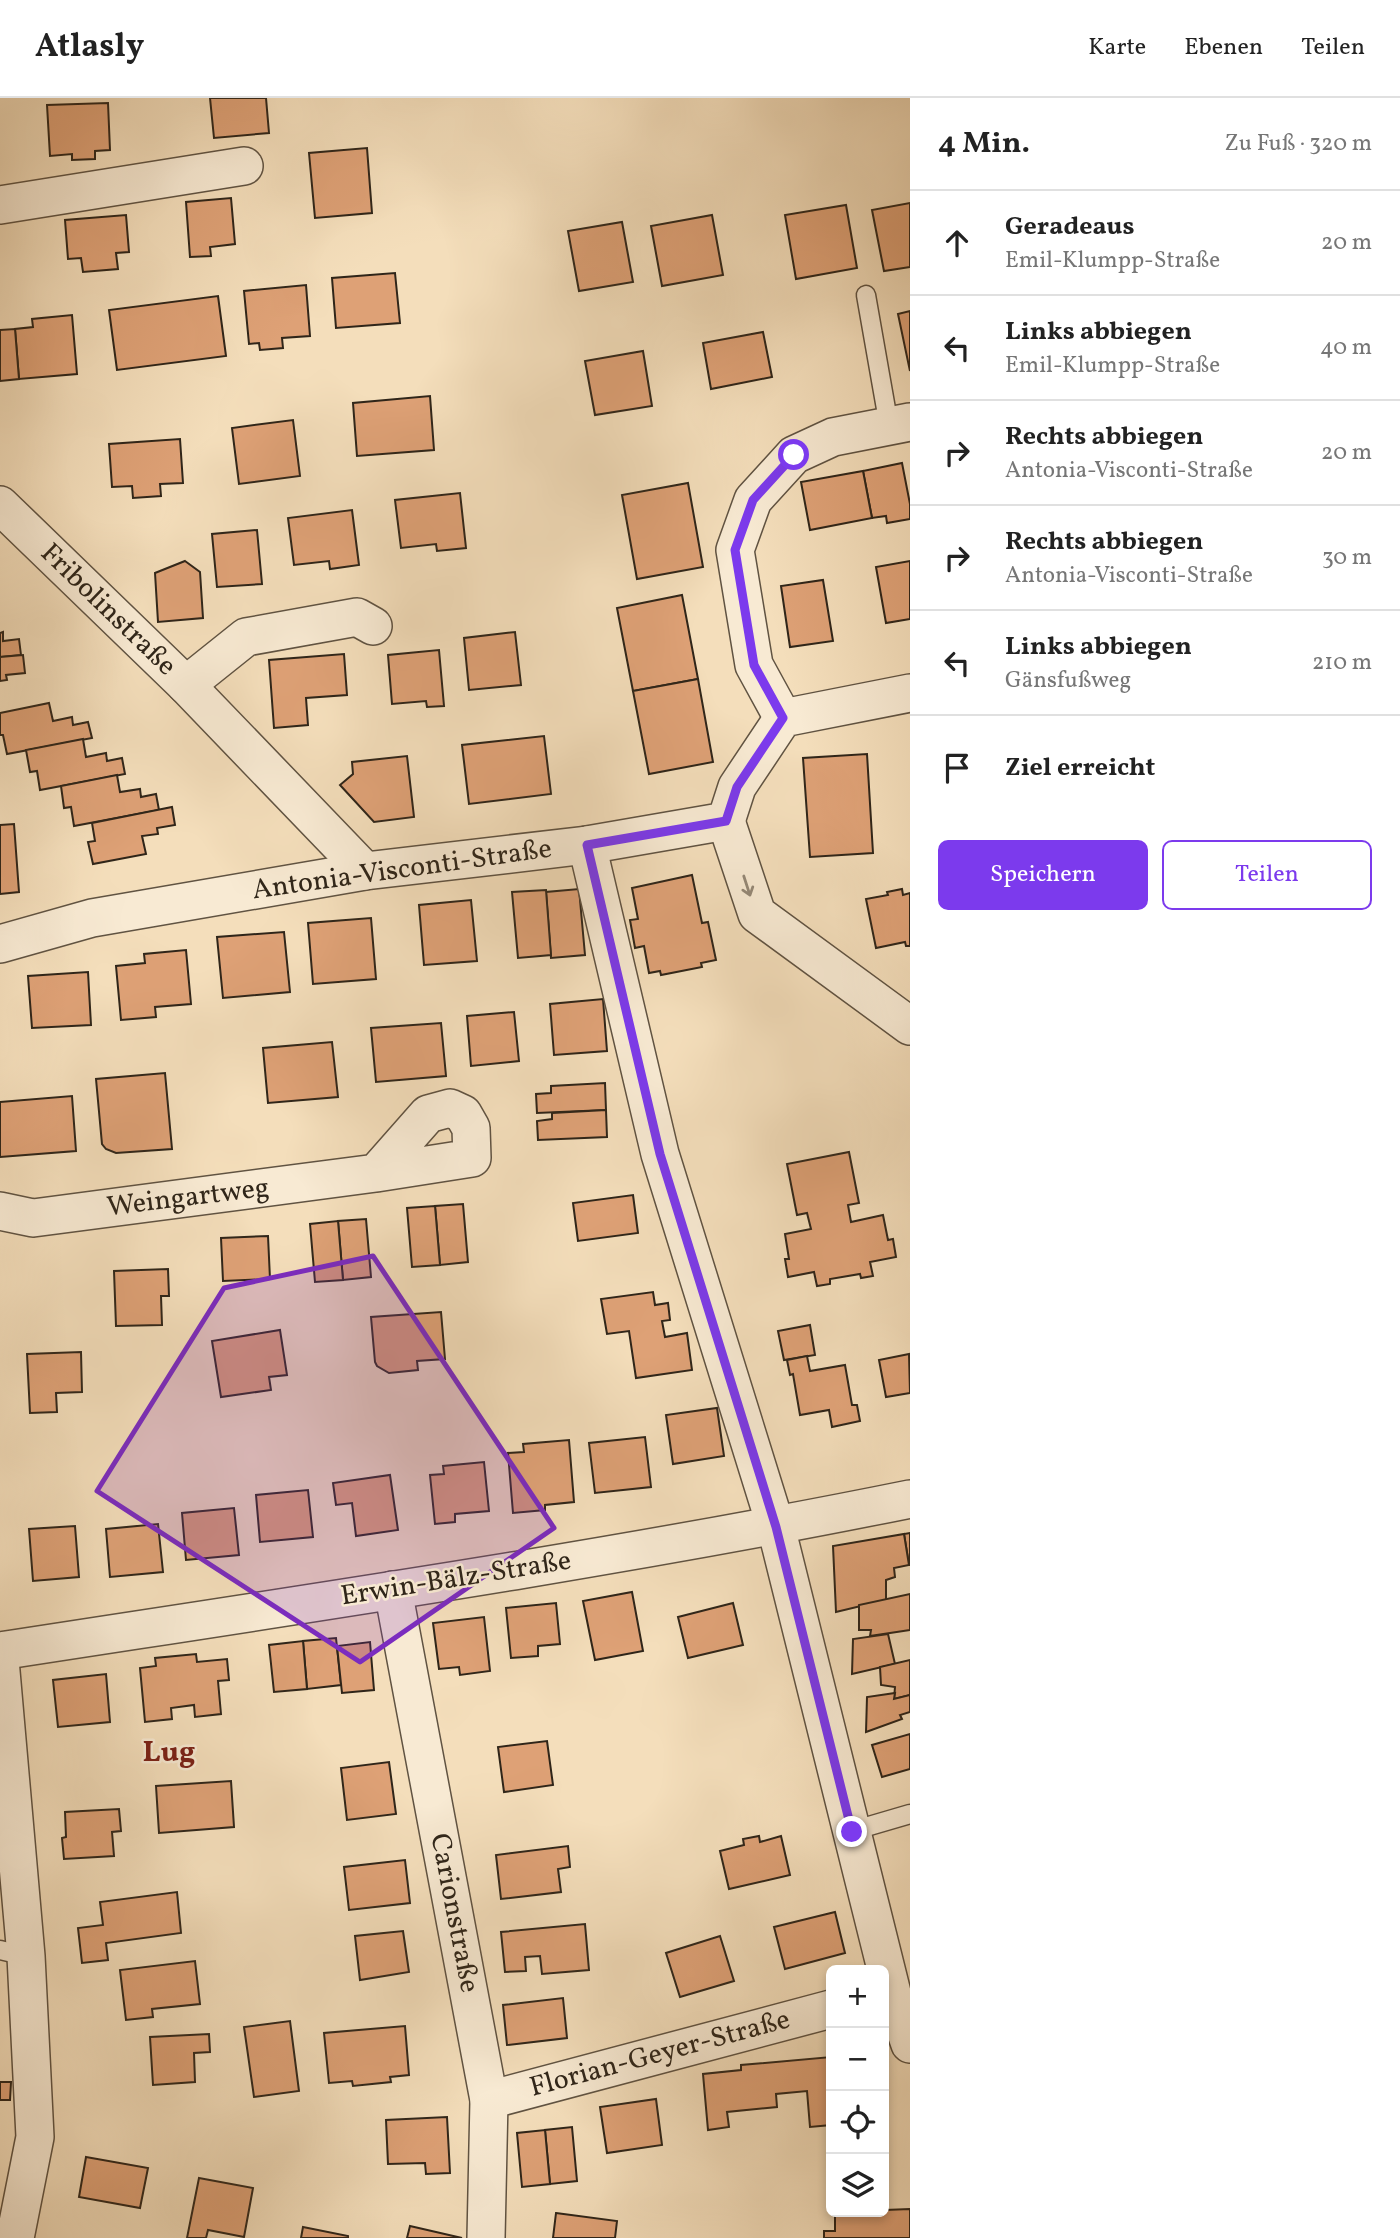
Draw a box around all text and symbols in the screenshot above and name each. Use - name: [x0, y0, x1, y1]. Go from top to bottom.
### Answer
- text: Atlasly: [35, 25, 144, 71]
- text: Karte: [1088, 31, 1146, 65]
- text: Ebenen: [1184, 31, 1263, 65]
- text: Teilen: [1301, 31, 1365, 65]
- text: 4 Min.: [938, 123, 1030, 165]
- text: Zu Fuß · 320 m: [1225, 128, 1372, 160]
- text: Geradeaus: [1005, 209, 1134, 245]
- icon: ahead: [938, 224, 976, 262]
- text: 20 m: [1321, 227, 1372, 259]
- text: Emil-Klumpp-Straße: [1005, 245, 1220, 277]
- text: Links abbiegen: [1005, 314, 1192, 350]
- icon: left: [938, 329, 976, 367]
- text: 40 m: [1320, 332, 1372, 364]
- text: Emil-Klumpp-Straße: [1005, 350, 1220, 382]
- text: Rechts abbiegen: [1005, 419, 1203, 455]
- icon: right: [938, 434, 976, 472]
- text: 20 m: [1321, 437, 1372, 469]
- route start: [778, 439, 809, 470]
- text: Antonia-Visconti-Straße: [1005, 455, 1253, 487]
- text: Rechts abbiegen: [1005, 524, 1203, 560]
- street label: Fribolinstraße: [31, 535, 185, 685]
- icon: right: [938, 539, 976, 577]
- text: 30 m: [1322, 542, 1372, 574]
- text: Antonia-Visconti-Straße: [1005, 560, 1253, 592]
- text: Links abbiegen: [1005, 629, 1192, 665]
- icon: left: [938, 644, 976, 682]
- text: 210 m: [1312, 647, 1372, 679]
- text: Gänsfußweg: [1005, 665, 1131, 697]
- icon: arrive: [938, 749, 976, 787]
- text: Ziel erreicht: [1005, 750, 1155, 786]
- street label: Antonia-Visconti-Straße: [250, 830, 554, 910]
- button: Speichern: [938, 840, 1148, 910]
- button: Teilen: [1162, 840, 1372, 910]
- one-way arrow: [742, 874, 755, 896]
- street label: Weingartweg: [105, 1169, 271, 1227]
- street label: Erwin-Bälz-Straße: [338, 1542, 574, 1616]
- district label: Lug: [143, 1732, 195, 1774]
- route end: [836, 1816, 867, 1847]
- street label: Carionstraße: [419, 1830, 489, 1996]
- map controls: [826, 1965, 889, 2217]
- button: +: [826, 1965, 889, 2028]
- street label: Florian-Geyer-Straße: [525, 2000, 795, 2108]
- button: −: [826, 2028, 889, 2091]
- button: locate: [826, 2091, 889, 2154]
- button: layers: [826, 2154, 889, 2217]

